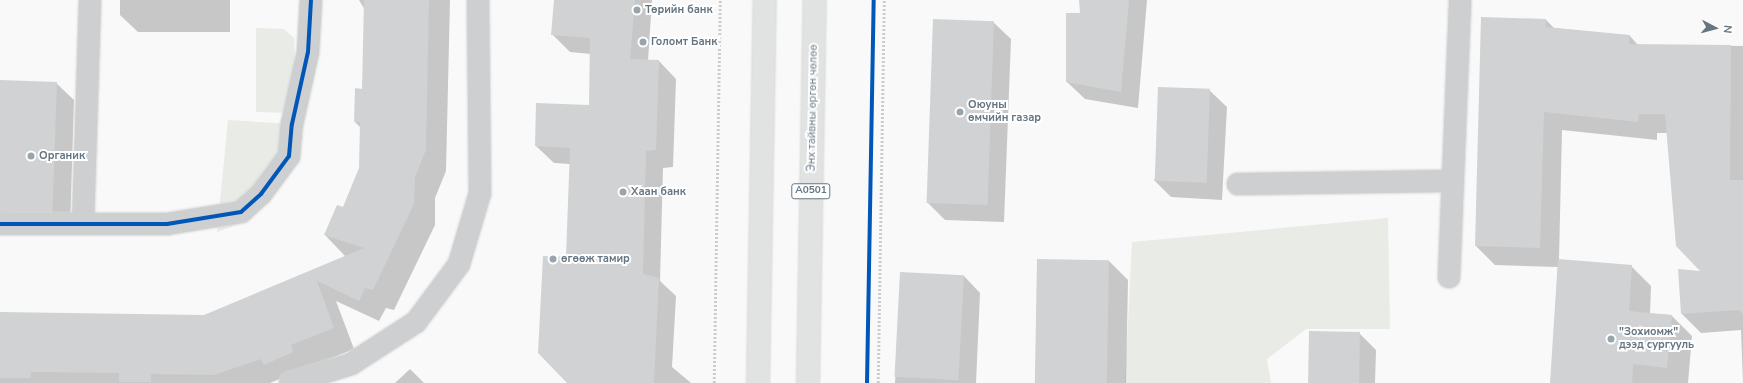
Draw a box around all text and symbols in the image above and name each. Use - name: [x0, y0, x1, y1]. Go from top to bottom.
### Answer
- place label: Төрийн банк: [645, 3, 713, 17]
- marker: Төрийн банк: [632, 5, 642, 15]
- north arrow: [1695, 8, 1735, 48]
- text: N: [1720, 24, 1735, 34]
- place label: Голомт Банк: [651, 35, 717, 49]
- marker: Голомт Банк: [638, 37, 648, 47]
- street label: Энх тайвны өргөн чөлөө: [805, 44, 821, 172]
- place label: Оюуны өмчийн газар: [968, 99, 1041, 125]
- marker: Оюуны өмчийн газар: [955, 107, 965, 117]
- place label: Органик: [39, 149, 85, 163]
- marker: Органик: [26, 151, 36, 161]
- road number: A0501: [791, 183, 831, 199]
- place label: Хаан банк: [631, 185, 686, 199]
- marker: Хаан банк: [618, 187, 628, 197]
- place label: өгөөж тамир: [561, 252, 630, 266]
- marker: өгөөж тамир: [548, 254, 558, 264]
- place label: "Зохиомж" дээд сургууль: [1619, 326, 1694, 352]
- marker: "Зохиомж" дээд сургууль: [1606, 334, 1616, 344]

